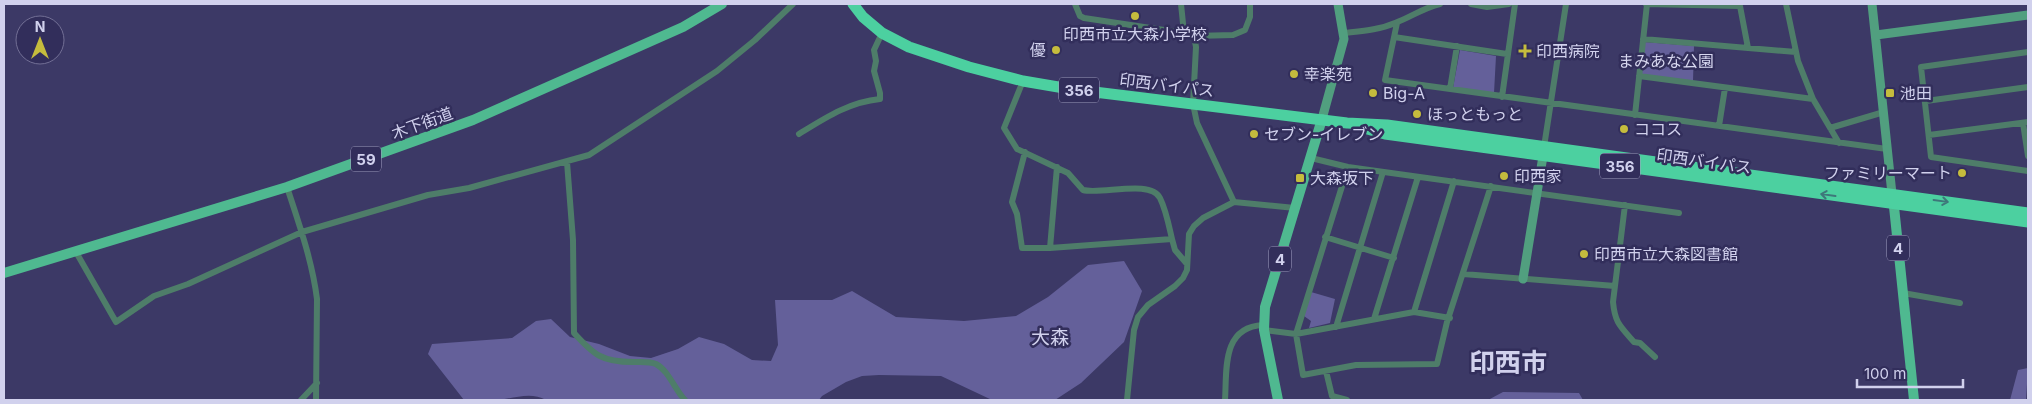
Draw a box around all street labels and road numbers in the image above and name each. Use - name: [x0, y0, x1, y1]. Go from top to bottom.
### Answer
- street label: 印西バイパス: [1118, 69, 1216, 101]
- road number: 356: [1059, 78, 1099, 102]
- street label: 木下街道: [389, 103, 455, 143]
- street label: 印西バイパス: [1655, 144, 1753, 178]
- road number: 59: [351, 146, 381, 172]
- road number: 356: [1600, 154, 1640, 178]
- road number: 4: [1887, 236, 1909, 260]
- road number: 4: [1269, 246, 1291, 272]

